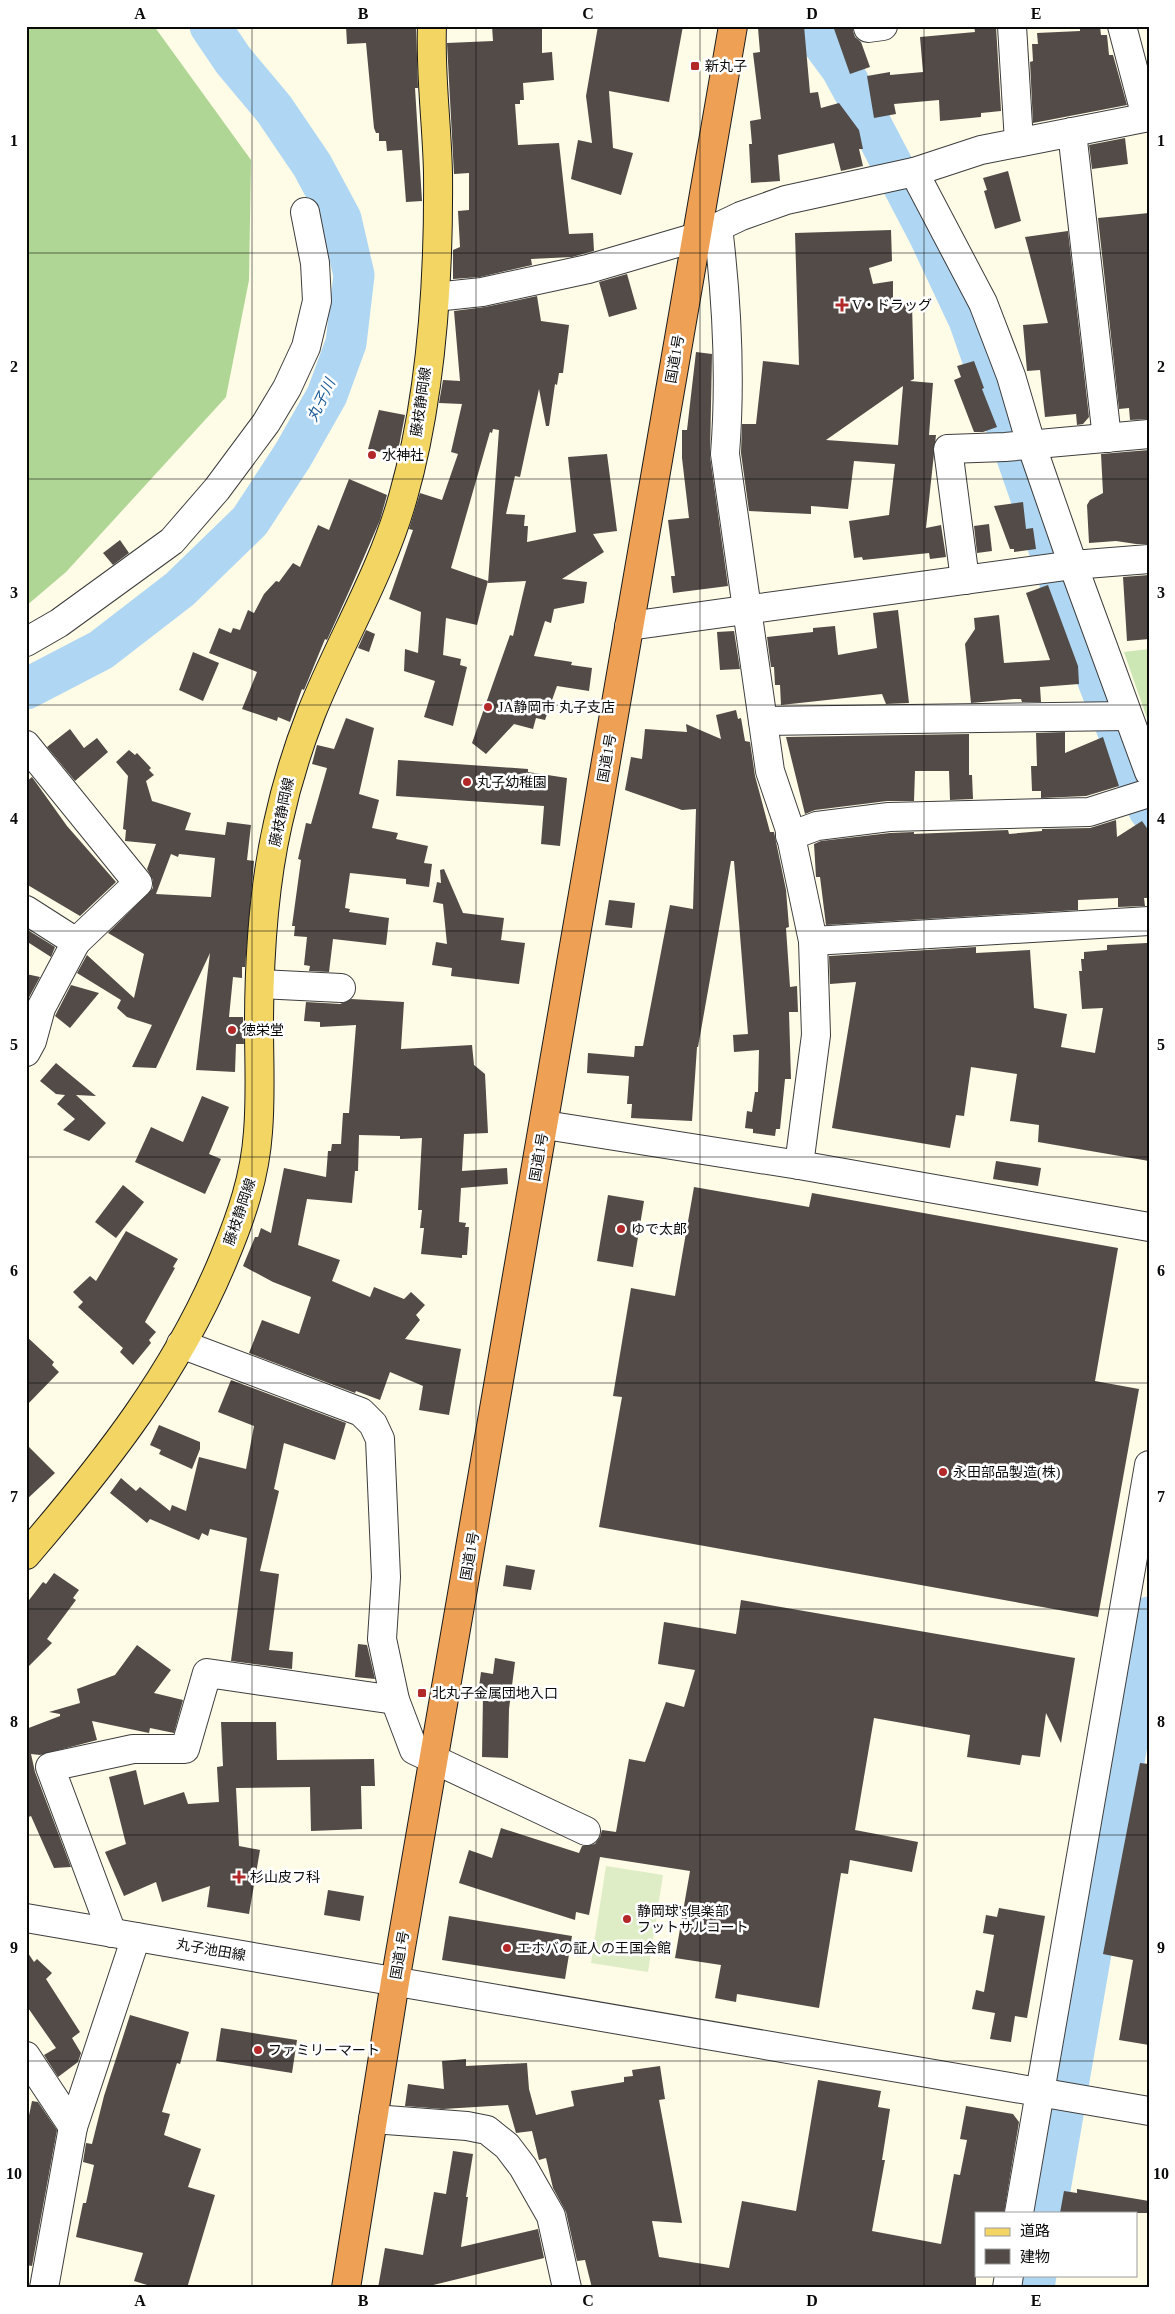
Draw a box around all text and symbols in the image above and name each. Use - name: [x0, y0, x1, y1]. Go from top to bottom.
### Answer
- text: A: [134, 5, 146, 22]
- text: B: [358, 5, 369, 22]
- text: C: [582, 5, 594, 22]
- text: D: [806, 5, 818, 22]
- text: E: [1031, 5, 1041, 22]
- place label: 新丸子: [705, 59, 747, 74]
- marker: 新丸子: [689, 60, 701, 72]
- text: 1: [10, 132, 18, 149]
- text: 1: [1157, 132, 1165, 149]
- place label: V・ドラッグ: [852, 298, 932, 313]
- marker: V・ドラッグ: [836, 299, 848, 311]
- street label: 国道1号: [663, 334, 687, 384]
- text: 2: [10, 358, 18, 375]
- text: 2: [1157, 358, 1165, 375]
- street label: 藤枝静岡線: [408, 366, 433, 438]
- water label: 丸子川: [304, 374, 339, 424]
- place label: 水神社: [382, 448, 424, 463]
- marker: 水神社: [366, 449, 378, 461]
- text: 3: [10, 584, 18, 601]
- text: 3: [1157, 584, 1165, 601]
- place label: JA静岡市 丸子支店: [498, 699, 615, 715]
- marker: JA静岡市 丸子支店: [482, 701, 494, 713]
- street label: 国道1号: [595, 733, 619, 783]
- place label: 丸子幼稚園: [477, 775, 547, 790]
- street label: 藤枝静岡線: [266, 776, 297, 848]
- marker: 丸子幼稚園: [461, 776, 473, 788]
- text: 4: [10, 810, 18, 827]
- text: 4: [1157, 810, 1165, 827]
- place label: 徳栄堂: [242, 1023, 284, 1038]
- marker: 徳栄堂: [226, 1024, 238, 1036]
- text: 5: [10, 1036, 18, 1053]
- text: 5: [1157, 1036, 1165, 1053]
- street label: 国道1号: [527, 1132, 551, 1182]
- street label: 藤枝静岡線: [221, 1176, 258, 1248]
- place label: ゆで太郎: [631, 1222, 687, 1237]
- marker: ゆで太郎: [615, 1223, 627, 1235]
- text: 6: [10, 1262, 18, 1279]
- text: 6: [1157, 1262, 1165, 1279]
- place label: 永田部品製造(株): [953, 1465, 1061, 1481]
- marker: 永田部品製造(株): [937, 1466, 949, 1478]
- text: 7: [10, 1488, 18, 1505]
- text: 7: [1157, 1488, 1165, 1505]
- street label: 国道1号: [458, 1531, 482, 1581]
- place label: 北丸子金属団地入口: [432, 1685, 558, 1701]
- marker: 北丸子金属団地入口: [416, 1687, 428, 1699]
- text: 8: [10, 1713, 18, 1730]
- text: 8: [1157, 1713, 1165, 1730]
- marker: 杉山皮フ科: [232, 1870, 246, 1884]
- place label: 杉山皮フ科: [250, 1870, 320, 1885]
- place label: 静岡球's倶楽部 フットサルコート: [637, 1903, 749, 1935]
- marker: 静岡球's倶楽部 フットサルコート: [621, 1913, 633, 1925]
- street label: 国道1号: [388, 1930, 412, 1980]
- street label: 丸子池田線: [175, 1937, 247, 1963]
- text: 9: [10, 1939, 18, 1956]
- text: 9: [1157, 1939, 1165, 1956]
- place label: エホバの証人の王国会館: [517, 1941, 671, 1956]
- marker: エホバの証人の王国会館: [501, 1942, 513, 1954]
- place label: ファミリーマート: [268, 2043, 380, 2058]
- marker: ファミリーマート: [252, 2044, 264, 2056]
- text: 10: [6, 2165, 22, 2182]
- text: 10: [1153, 2165, 1169, 2182]
- legend: [975, 2212, 1138, 2276]
- text: 道路: [1020, 2223, 1050, 2239]
- text: 建物: [1020, 2249, 1050, 2265]
- text: A: [134, 2292, 146, 2309]
- text: B: [358, 2292, 369, 2309]
- text: C: [582, 2292, 594, 2309]
- text: D: [806, 2292, 818, 2309]
- text: E: [1031, 2292, 1041, 2309]

